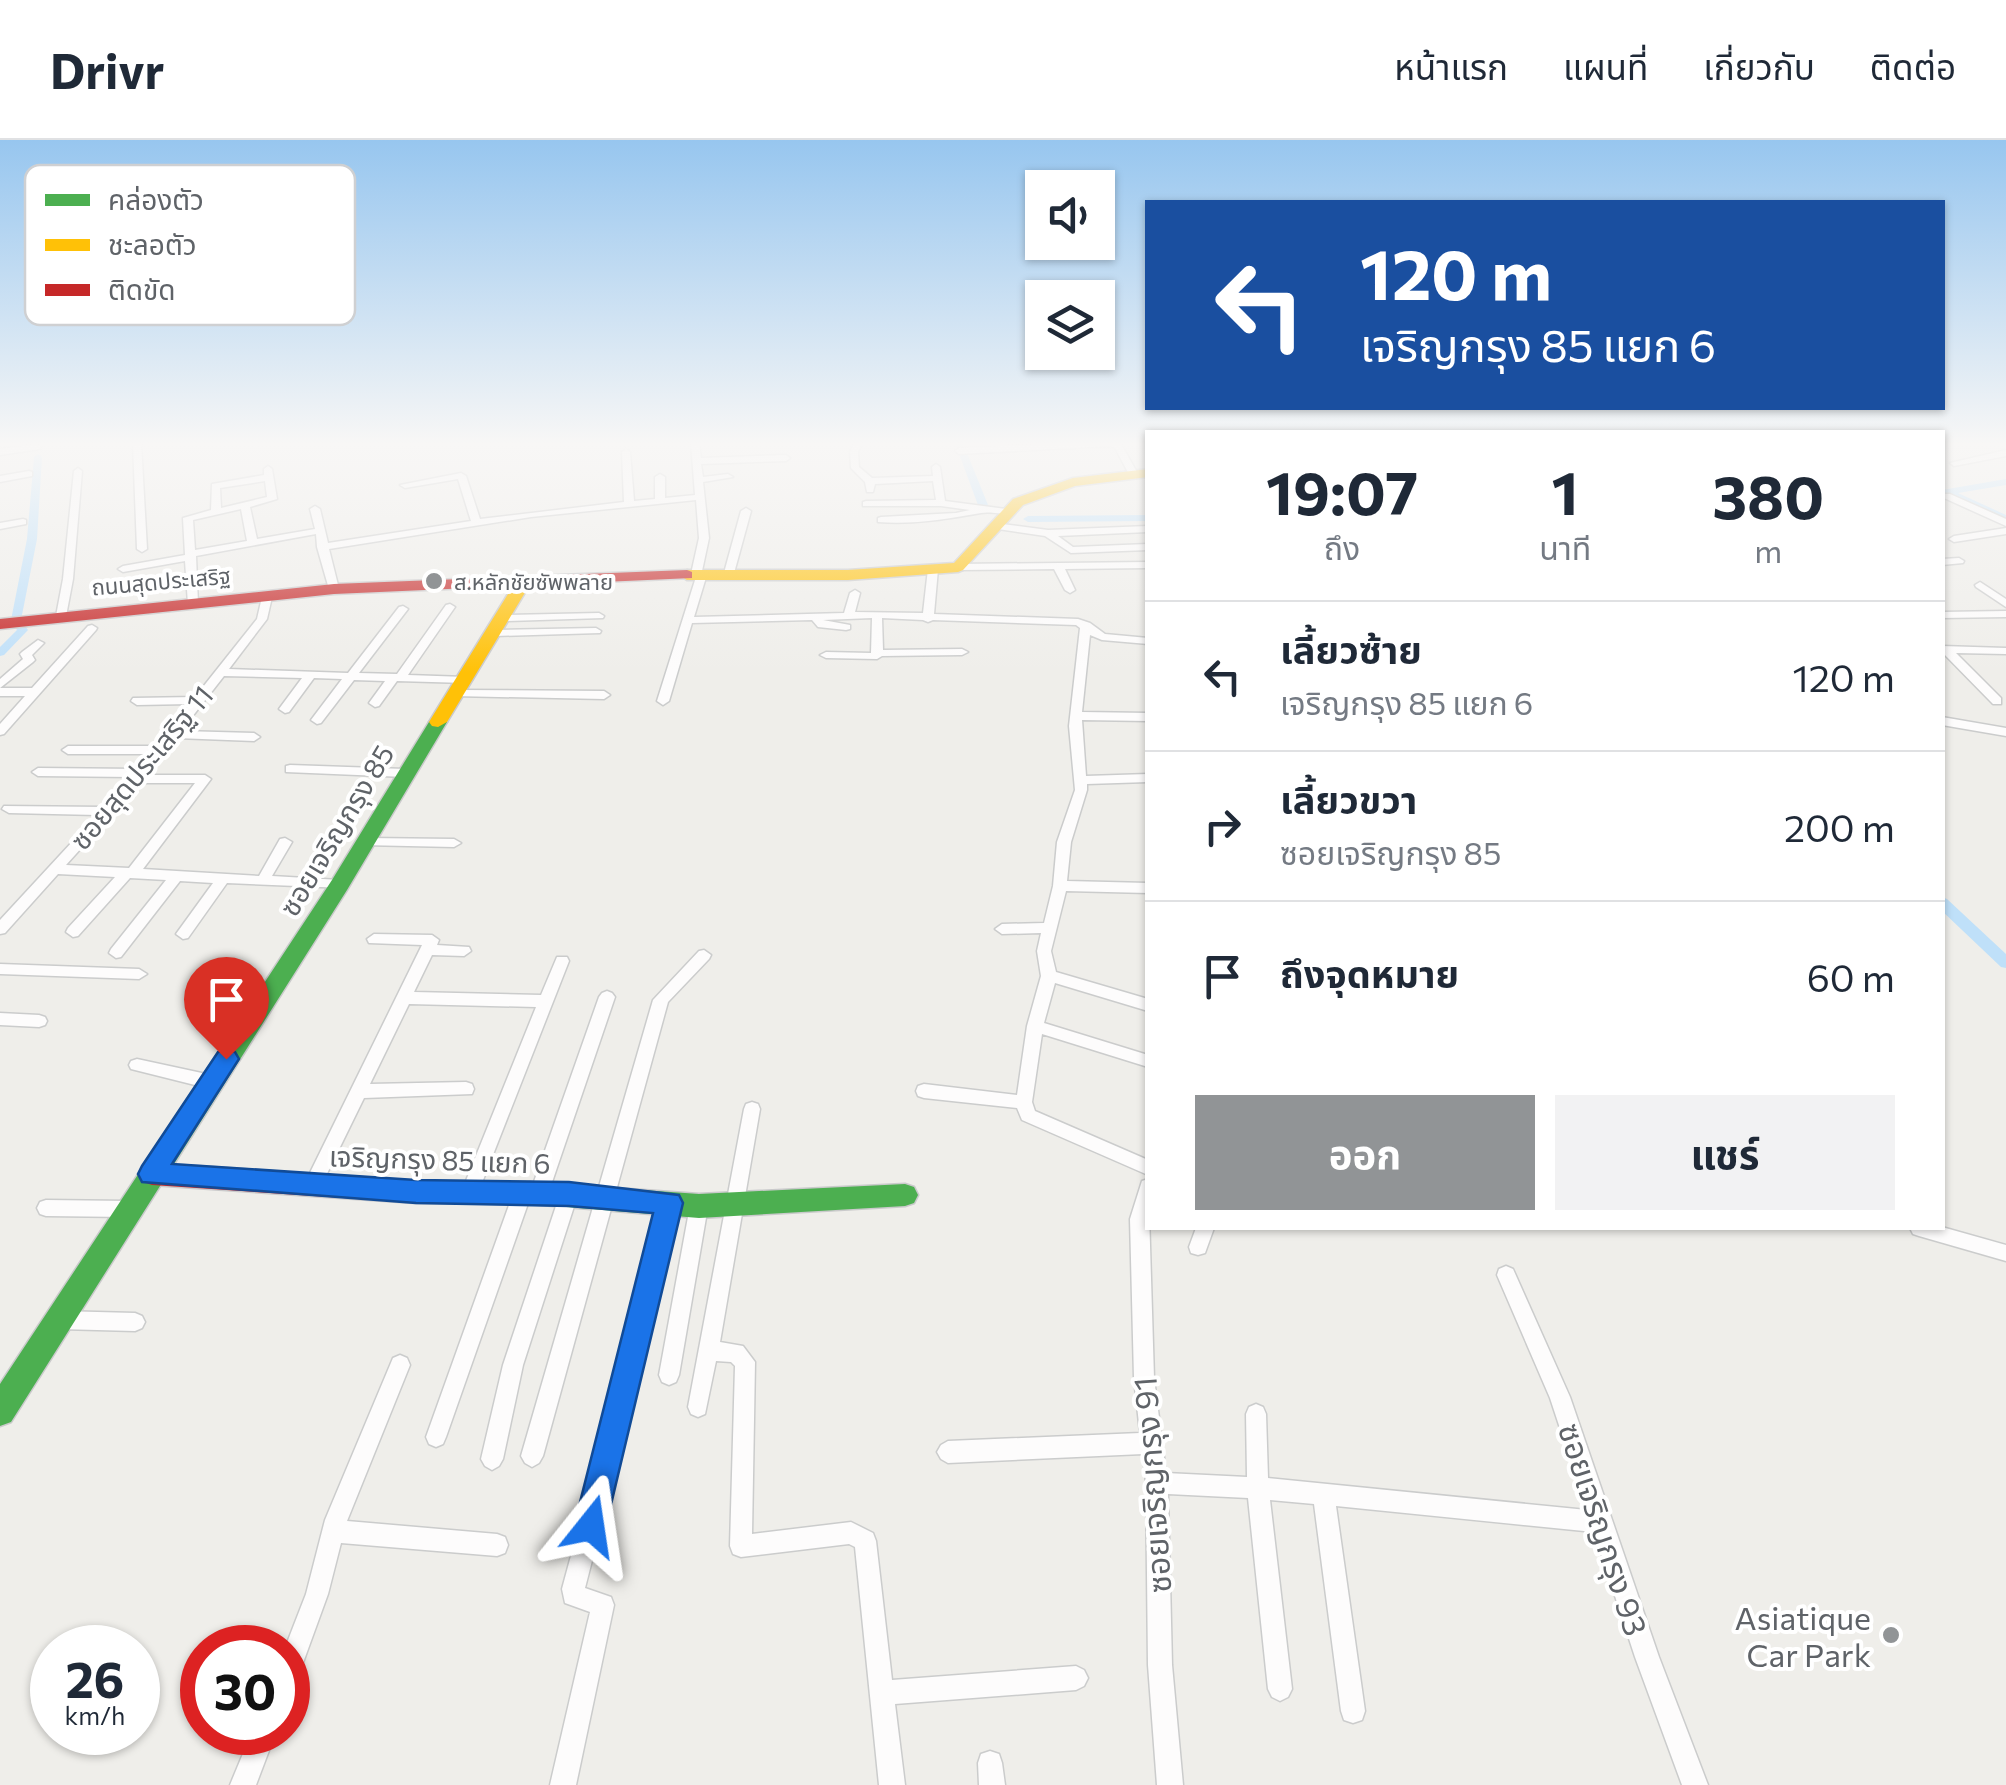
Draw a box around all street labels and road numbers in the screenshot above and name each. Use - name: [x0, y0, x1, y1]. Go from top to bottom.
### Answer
- street label: ถนนสุดประเสริฐ: [90, 561, 232, 602]
- street label: ซอยสุดประเสริฐ 11: [62, 678, 220, 857]
- street label: ซอยเจริญกรุง 85: [272, 738, 401, 922]
- street label: เจริญกรุง 85 แยก 6: [329, 1138, 551, 1181]
- street label: ซอยเจริญกรุง 91: [1123, 1375, 1180, 1594]
- street label: ซอยเจริญกรุง 93: [1550, 1418, 1657, 1641]

